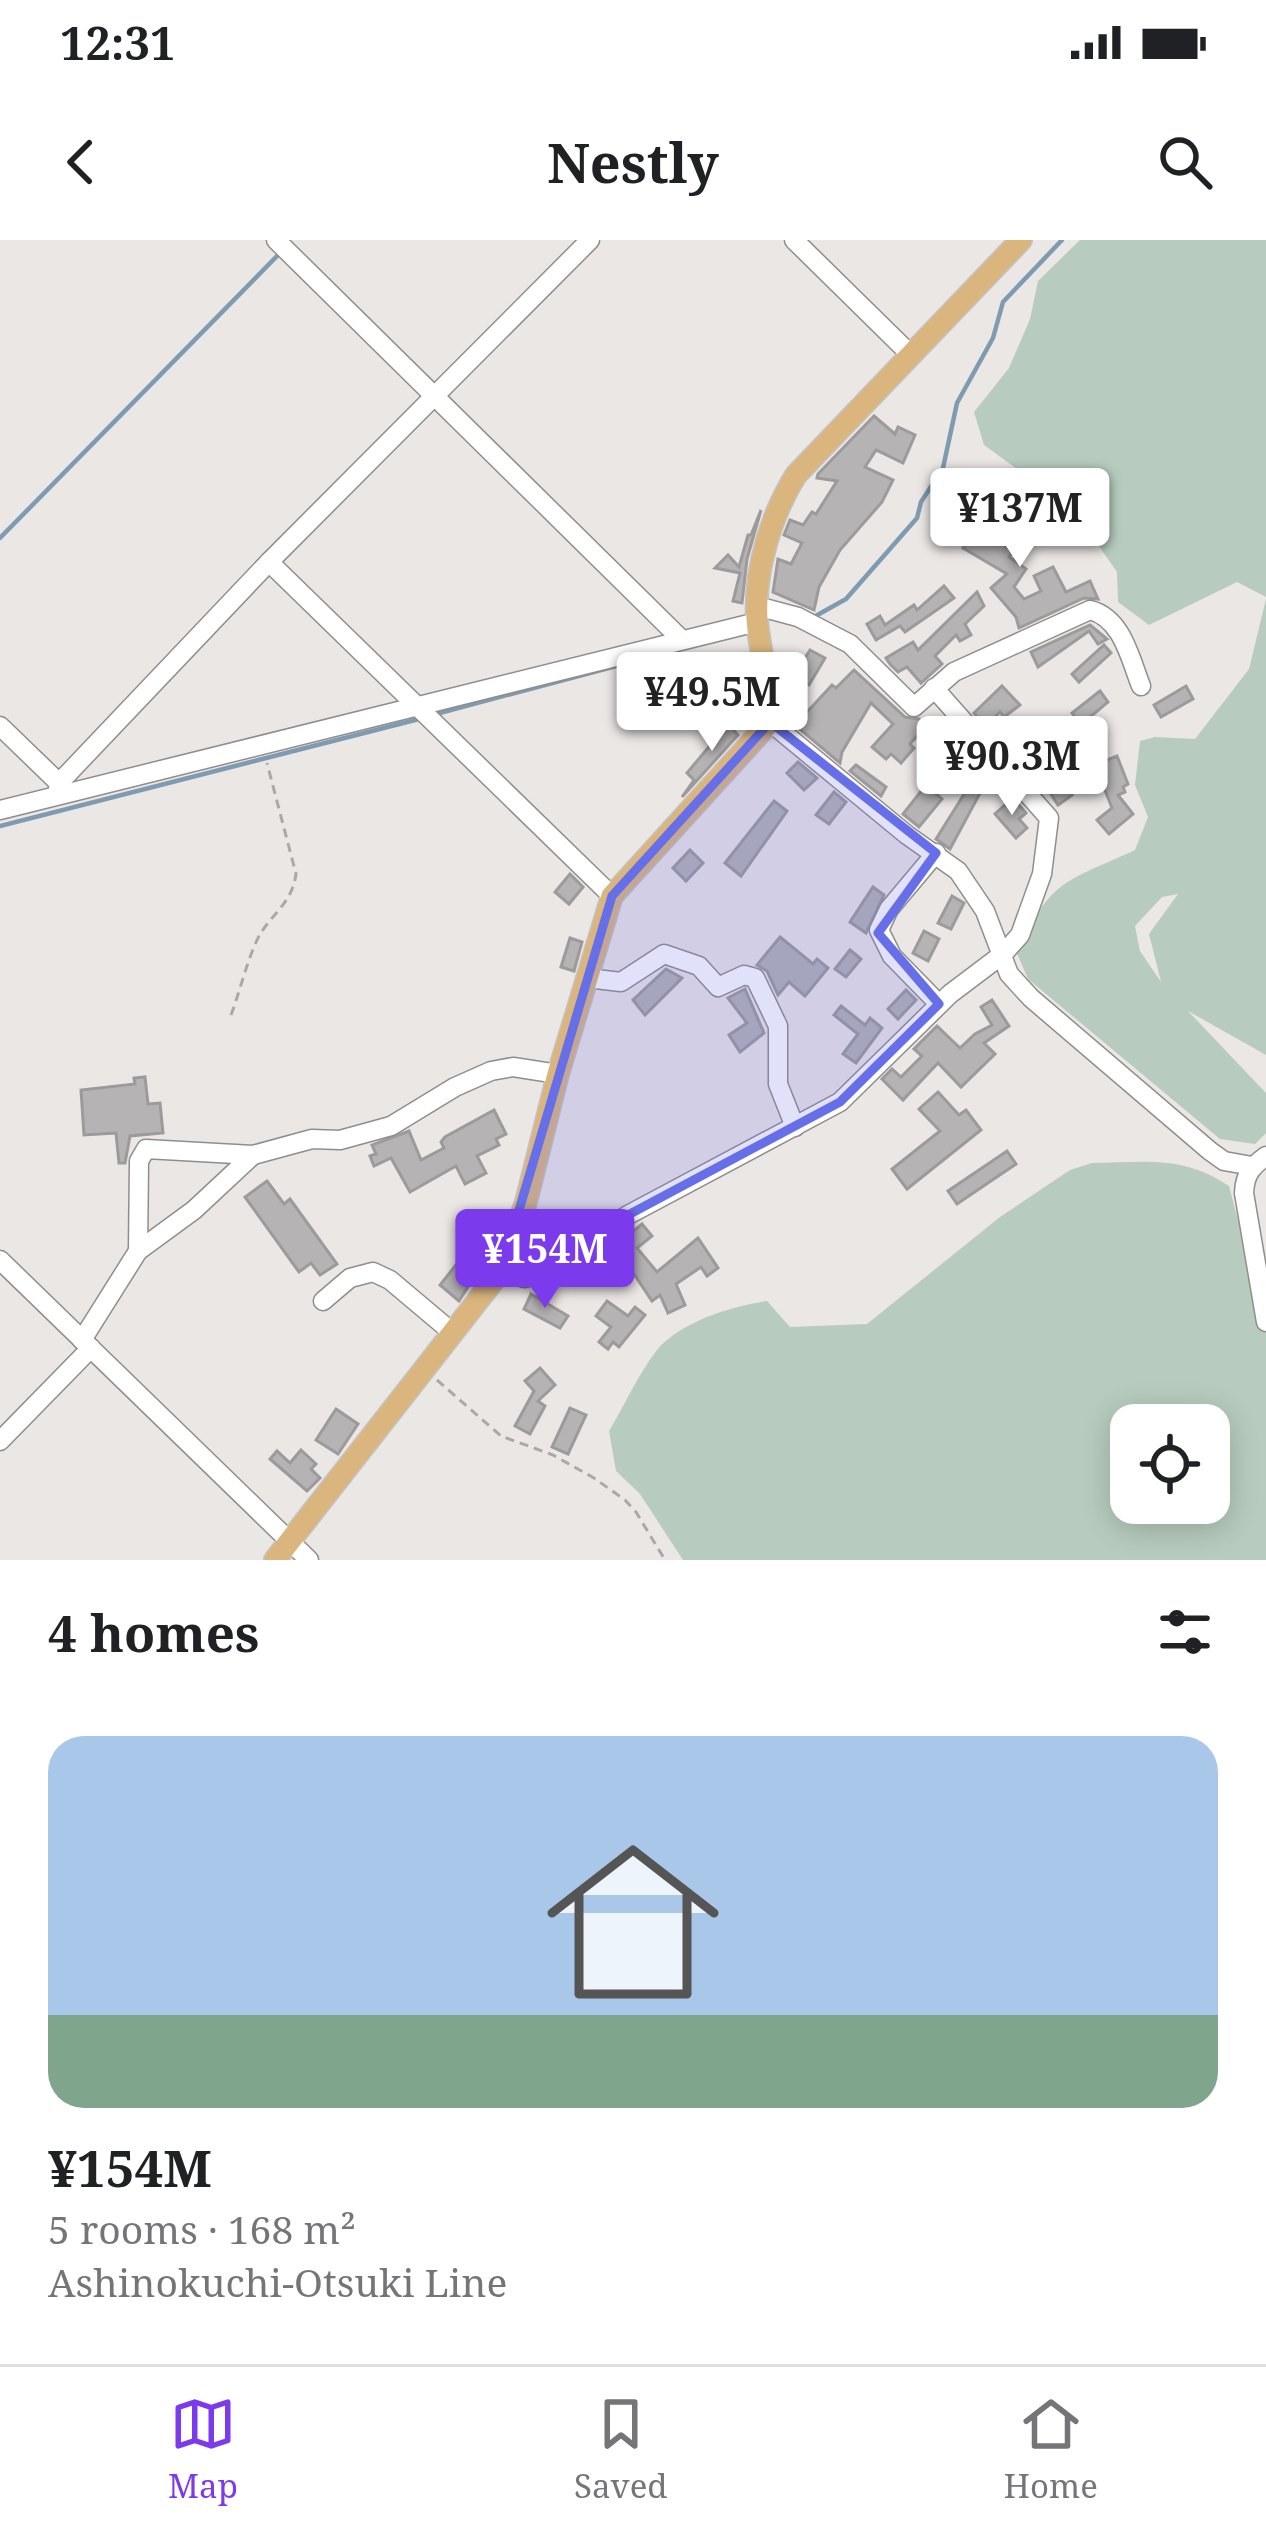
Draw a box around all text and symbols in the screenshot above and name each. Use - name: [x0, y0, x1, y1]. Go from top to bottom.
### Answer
- text: 12:31: [60, 12, 175, 73]
- text: Nestly: [547, 125, 719, 199]
- icon: back: [48, 129, 114, 195]
- icon: search: [1152, 129, 1218, 195]
- pin: ¥137M: [936, 468, 1104, 570]
- text: ¥137M: [957, 480, 1083, 533]
- pin: ¥49.5M: [614, 652, 810, 754]
- text: ¥49.5M: [644, 664, 780, 717]
- pin: ¥90.3M: [914, 716, 1110, 818]
- text: ¥90.3M: [944, 728, 1080, 781]
- pin: ¥154M: [461, 1209, 629, 1311]
- text: ¥154M: [482, 1221, 608, 1274]
- map controls: [1110, 1404, 1230, 1524]
- button: locate: [1110, 1404, 1230, 1524]
- text: 4 homes: [48, 1597, 259, 1667]
- icon: filters: [1152, 1599, 1218, 1665]
- icon: home: [525, 1814, 741, 2030]
- text: ¥154M: [48, 2132, 212, 2202]
- text: 5 rooms · 168 m²: [48, 2202, 356, 2255]
- text: Ashinokuchi-Otsuki Line: [48, 2255, 507, 2308]
- tab: Map: [168, 2391, 238, 2508]
- tab: Saved: [574, 2391, 668, 2508]
- tab: Home: [1004, 2391, 1098, 2508]

